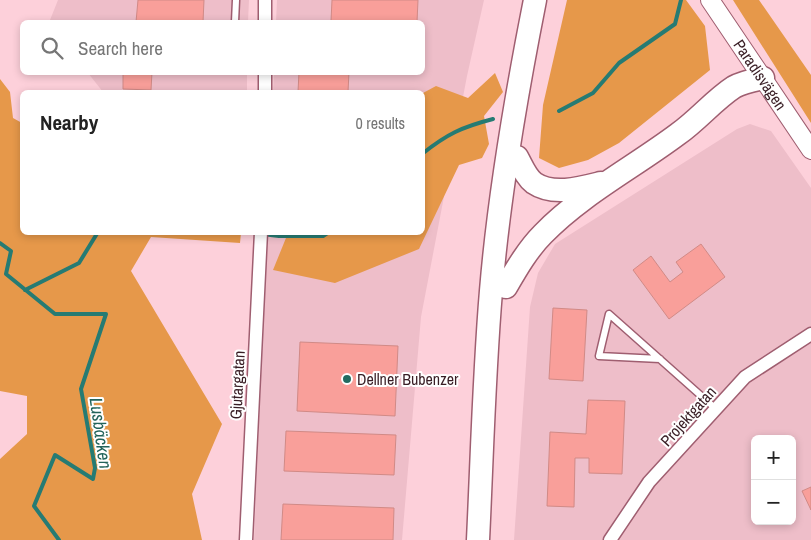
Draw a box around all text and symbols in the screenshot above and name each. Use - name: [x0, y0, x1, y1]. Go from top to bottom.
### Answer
- search box: [20, 20, 425, 75]
- icon: search: [38, 34, 66, 62]
- text: Search here: [78, 35, 163, 61]
- street label: Paradisvägen: [729, 35, 792, 114]
- text: Nearby: [40, 108, 98, 137]
- text: 0 results: [355, 112, 405, 134]
- street label: Gjutargatan: [224, 350, 250, 420]
- place label: Dellner Bubenzer: [357, 368, 459, 390]
- marker: Dellner Bubenzer: [341, 373, 353, 385]
- street label: Projektgatan: [655, 381, 721, 451]
- water label: Lusbäcken: [84, 396, 118, 470]
- map controls: [751, 435, 796, 525]
- button: +: [751, 435, 796, 480]
- button: −: [751, 480, 796, 525]

